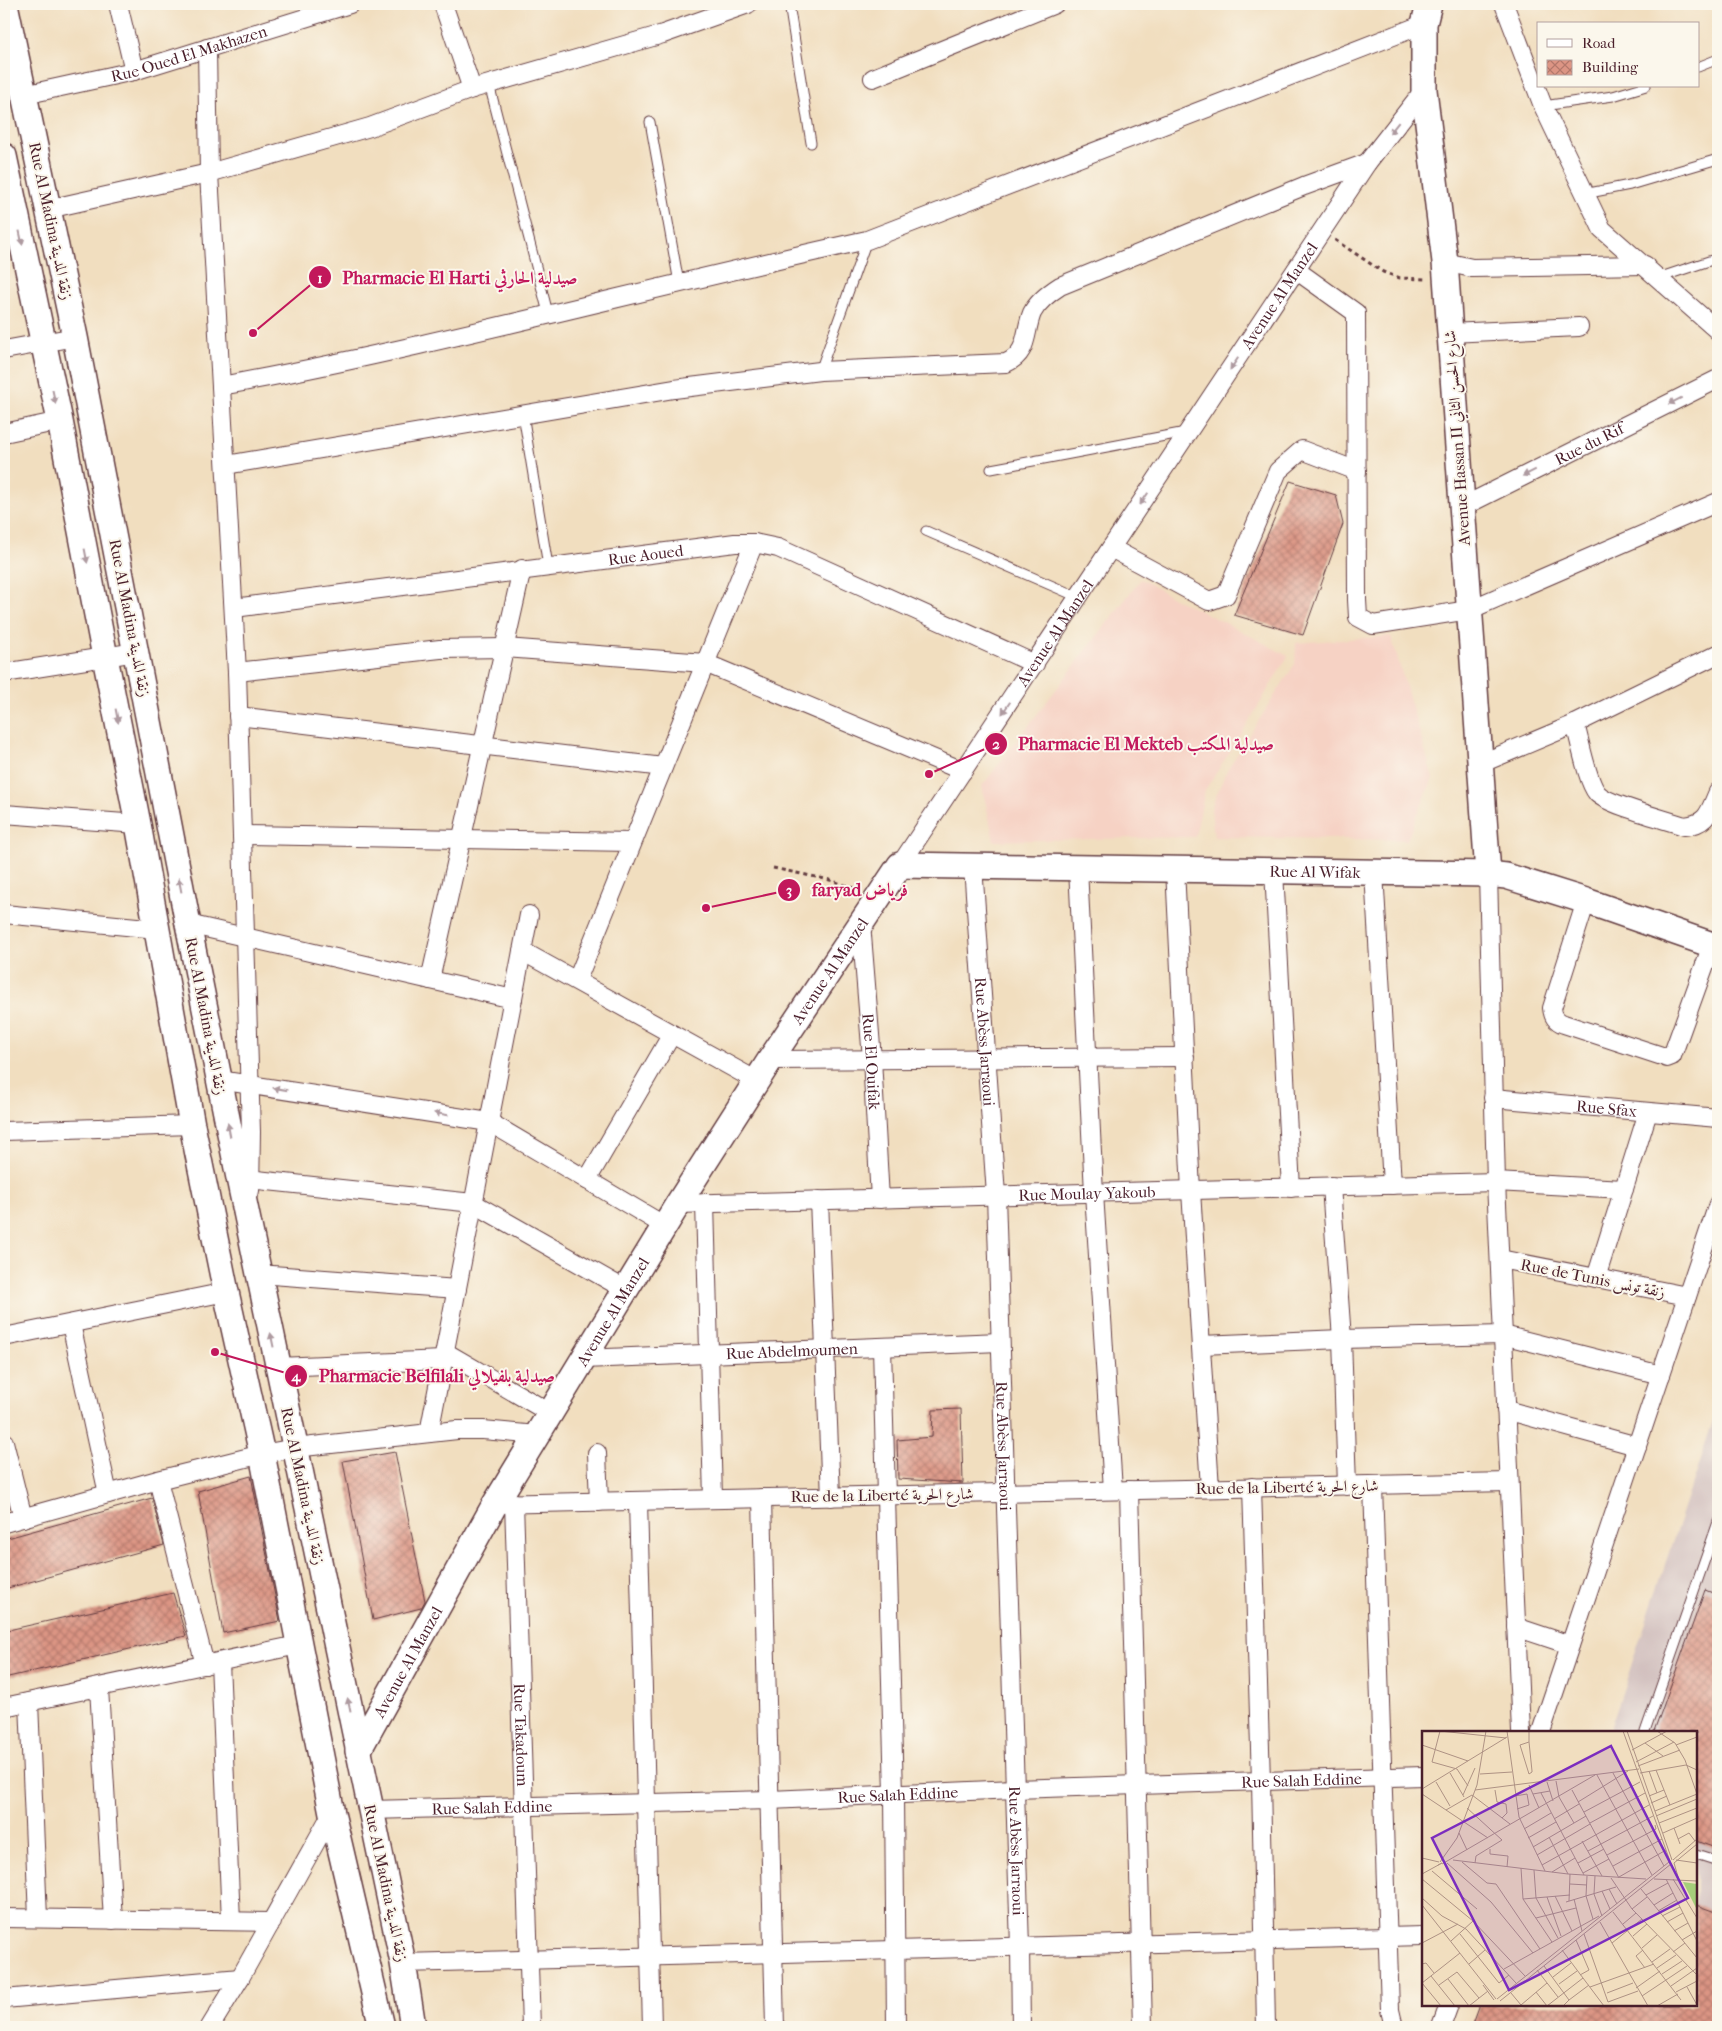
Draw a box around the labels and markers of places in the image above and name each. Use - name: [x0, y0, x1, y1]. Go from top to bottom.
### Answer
- callout: Pharmacie El Harti صيدلية الحارثي: [308, 261, 588, 294]
- callout: Pharmacie El Mekteb صيدلية المكتب: [983, 727, 1284, 760]
- callout: faryad فرياض: [777, 873, 918, 906]
- callout: Pharmacie Belfilali صيدلية بلفيلالي: [284, 1359, 565, 1392]

